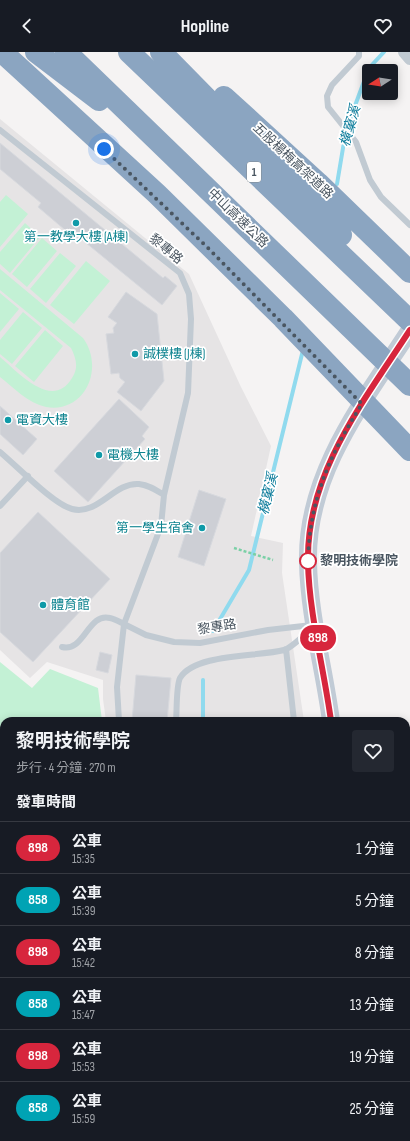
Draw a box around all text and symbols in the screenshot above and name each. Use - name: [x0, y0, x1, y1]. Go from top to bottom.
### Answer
- icon: back: [16, 15, 38, 37]
- icon: heart: [372, 15, 394, 37]
- text: Hopline: [181, 16, 229, 37]
- north arrow: [362, 64, 398, 100]
- map controls: [362, 64, 398, 100]
- water label: 橫窠溪: [336, 102, 365, 149]
- street label: 五股楊梅高架道路: [250, 120, 336, 202]
- your location: [94, 139, 114, 159]
- road number: 1: [247, 162, 261, 182]
- street label: 中山高速公路: [204, 185, 272, 251]
- marker: 第一教學大樓 (A棟): [71, 218, 81, 228]
- place label: 第一教學大樓 (A棟): [24, 229, 128, 245]
- street label: 黎專路: [146, 231, 186, 267]
- place label: 誠樸樓 (J棟): [143, 346, 206, 362]
- marker: 誠樸樓 (J棟): [130, 349, 140, 359]
- place label: 電資大樓: [16, 412, 68, 428]
- marker: 電資大樓: [3, 415, 13, 425]
- place label: 電機大樓: [107, 447, 159, 463]
- marker: 電機大樓: [94, 450, 104, 460]
- water label: 橫窠溪: [255, 470, 282, 516]
- place label: 第一學生宿舍: [116, 520, 194, 536]
- marker: 第一學生宿舍: [197, 523, 207, 533]
- marker: 黎明技術學院: [299, 552, 317, 570]
- place label: 黎明技術學院: [320, 553, 398, 569]
- place label: 體育館: [51, 597, 90, 613]
- marker: 體育館: [38, 600, 48, 610]
- street label: 黎專路: [196, 616, 238, 638]
- line badge: 898: [295, 625, 341, 651]
- text: 898: [308, 629, 328, 646]
- text: 黎明技術學院: [16, 730, 130, 753]
- button: heart: [352, 730, 394, 772]
- text: 步行 · 4 分鐘 · 270 m: [16, 760, 116, 776]
- text: 發車時間: [16, 793, 76, 812]
- text: 公車: [72, 832, 102, 851]
- text: 898: [28, 839, 48, 856]
- text: 1 分鐘: [356, 840, 394, 859]
- text: 15:35: [72, 851, 95, 867]
- text: 公車: [72, 884, 102, 903]
- text: 858: [28, 891, 48, 908]
- text: 5 分鐘: [356, 892, 394, 911]
- text: 15:39: [72, 903, 95, 919]
- text: 公車: [72, 936, 102, 955]
- text: 898: [28, 943, 48, 960]
- text: 8 分鐘: [355, 944, 394, 963]
- text: 15:42: [72, 955, 95, 971]
- text: 公車: [72, 988, 102, 1007]
- text: 858: [28, 995, 48, 1012]
- text: 13 分鐘: [350, 996, 394, 1015]
- text: 15:47: [72, 1007, 95, 1023]
- text: 公車: [72, 1040, 102, 1059]
- text: 898: [28, 1047, 48, 1064]
- text: 19 分鐘: [350, 1048, 394, 1067]
- text: 15:53: [72, 1059, 95, 1075]
- text: 公車: [72, 1092, 102, 1111]
- text: 858: [28, 1099, 48, 1116]
- text: 25 分鐘: [349, 1100, 394, 1119]
- text: 15:59: [72, 1111, 95, 1127]

